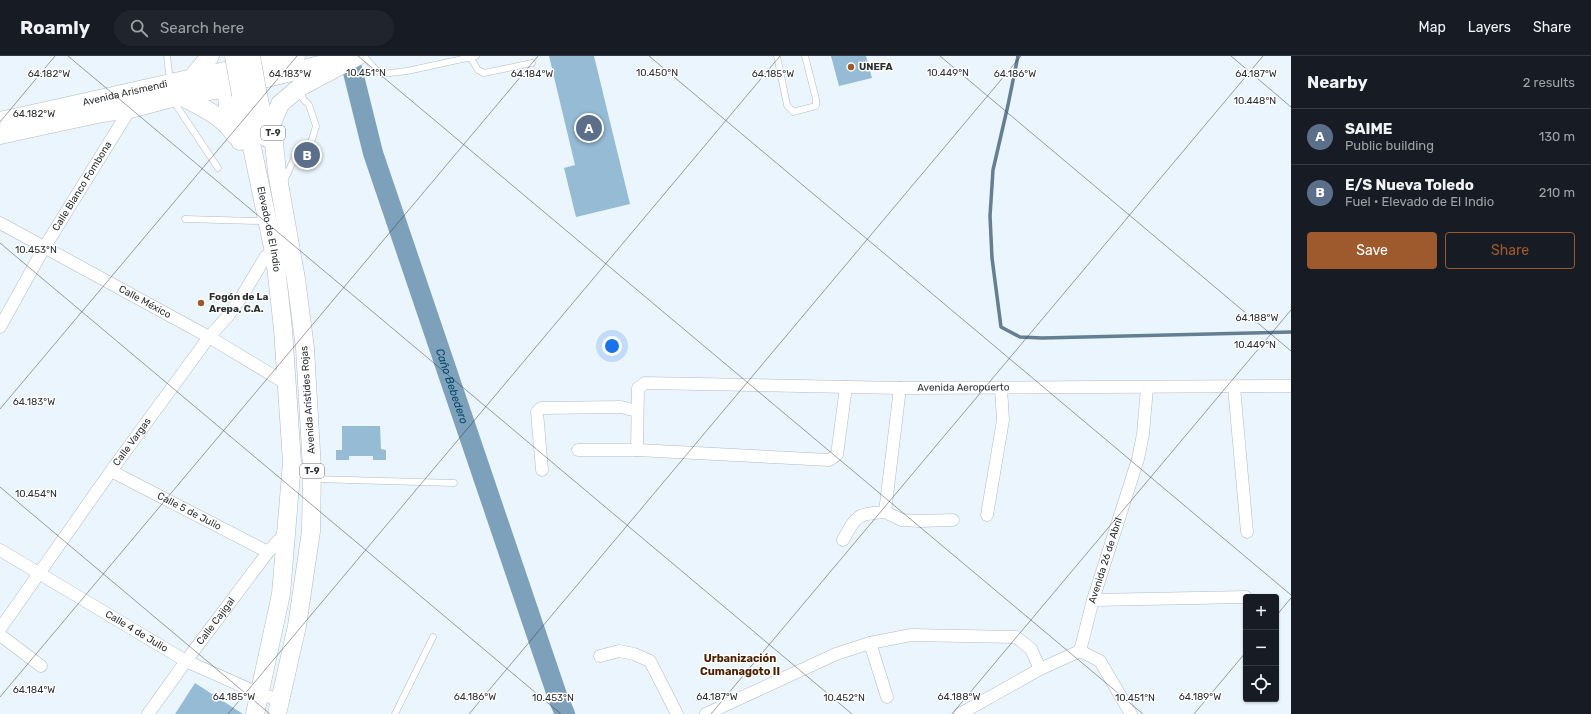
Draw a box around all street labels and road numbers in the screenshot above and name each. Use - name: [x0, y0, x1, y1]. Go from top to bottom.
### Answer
- street label: Avenida Arismendi: [82, 78, 168, 109]
- road number: T-9: [261, 126, 285, 140]
- street label: Calle Blanco Fombona: [50, 139, 114, 233]
- street label: Elevado de El Indio: [254, 185, 283, 273]
- street label: Calle México: [117, 283, 173, 321]
- street label: Avenida Arístides Rojas: [298, 346, 318, 454]
- street label: Avenida Aeropuerto: [917, 381, 1010, 394]
- street label: Calle Vargas: [111, 416, 154, 468]
- road number: T-9: [300, 464, 324, 478]
- street label: Calle 5 de Julio: [155, 490, 224, 533]
- street label: Avenida 26 de Abril: [1086, 516, 1125, 605]
- street label: Calle Cajigal: [194, 595, 238, 647]
- street label: Calle 4 de Julio: [103, 608, 170, 655]

